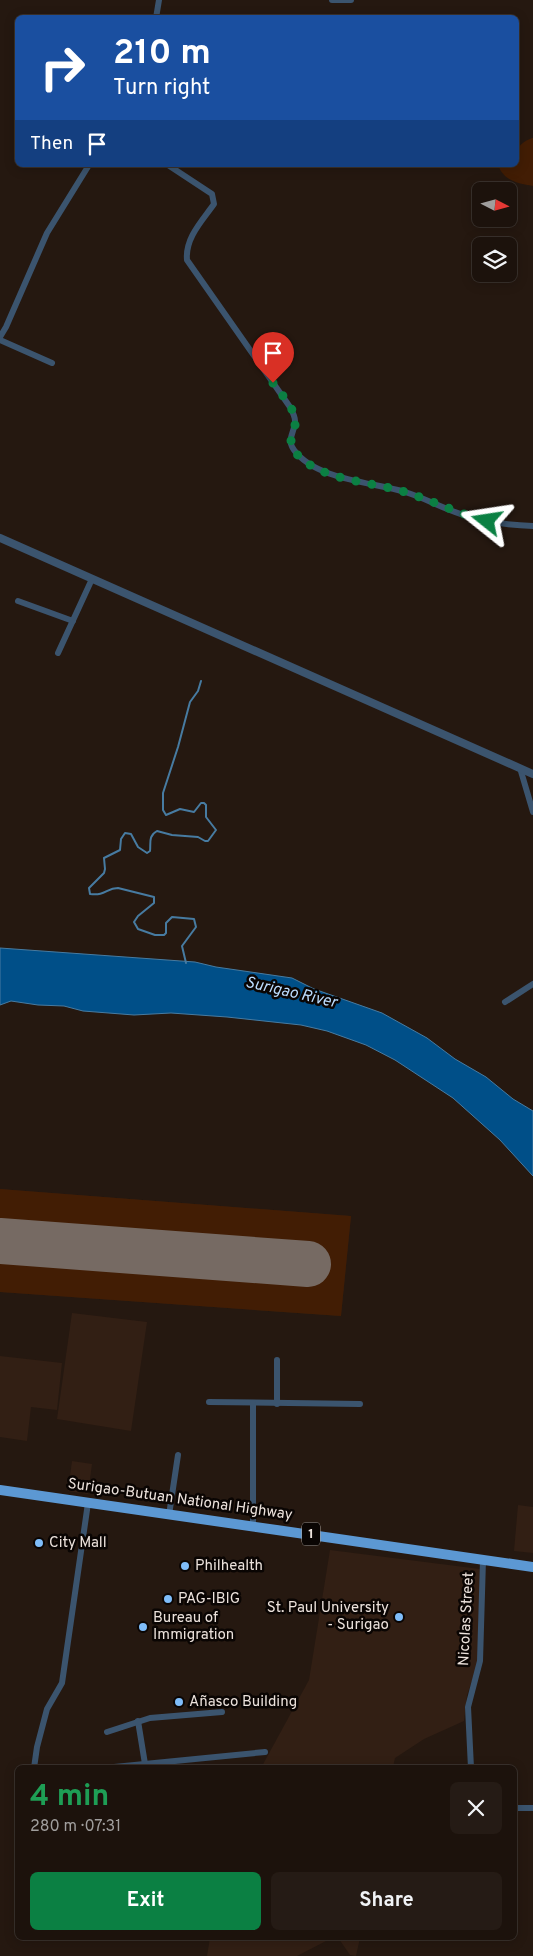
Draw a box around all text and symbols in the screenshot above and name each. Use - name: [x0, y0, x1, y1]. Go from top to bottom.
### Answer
- text: 210 m: [113, 32, 211, 76]
- icon: right: [30, 35, 95, 100]
- text: Turn right: [113, 75, 210, 102]
- icon: arrive: [83, 130, 111, 158]
- text: Then: [30, 132, 73, 156]
- north arrow: [472, 182, 518, 228]
- map controls: [472, 182, 517, 282]
- button: layers: [472, 237, 517, 282]
- pin: [252, 332, 294, 383]
- icon: arrive: [259, 339, 287, 367]
- position arrow: [460, 494, 512, 546]
- water label: Surigao River: [243, 973, 341, 1014]
- street label: Surigao-Butuan National Highway: [66, 1475, 294, 1525]
- road number: 1: [302, 1522, 320, 1546]
- place label: City Mall: [49, 1534, 107, 1553]
- marker: City Mall: [33, 1537, 45, 1549]
- place label: Philhealth: [195, 1557, 263, 1576]
- marker: Philhealth: [179, 1560, 191, 1572]
- street label: Nicolas Street: [455, 1572, 479, 1666]
- place label: PAG-IBIG: [178, 1590, 240, 1609]
- marker: PAG-IBIG: [162, 1593, 174, 1605]
- place label: St. Paul University - Surigao: [267, 1599, 389, 1635]
- place label: Bureau of Immigration: [153, 1609, 234, 1645]
- marker: St. Paul University - Surigao: [393, 1611, 405, 1623]
- marker: Bureau of Immigration: [137, 1621, 149, 1633]
- place label: Añasco Building: [189, 1693, 297, 1712]
- marker: Añasco Building: [173, 1696, 185, 1708]
- text: 4 min: [30, 1779, 109, 1816]
- button: close: [450, 1782, 502, 1834]
- text: 280 m · 07:31: [30, 1817, 121, 1837]
- button: Exit: [30, 1872, 261, 1930]
- button: Share: [271, 1872, 502, 1930]

